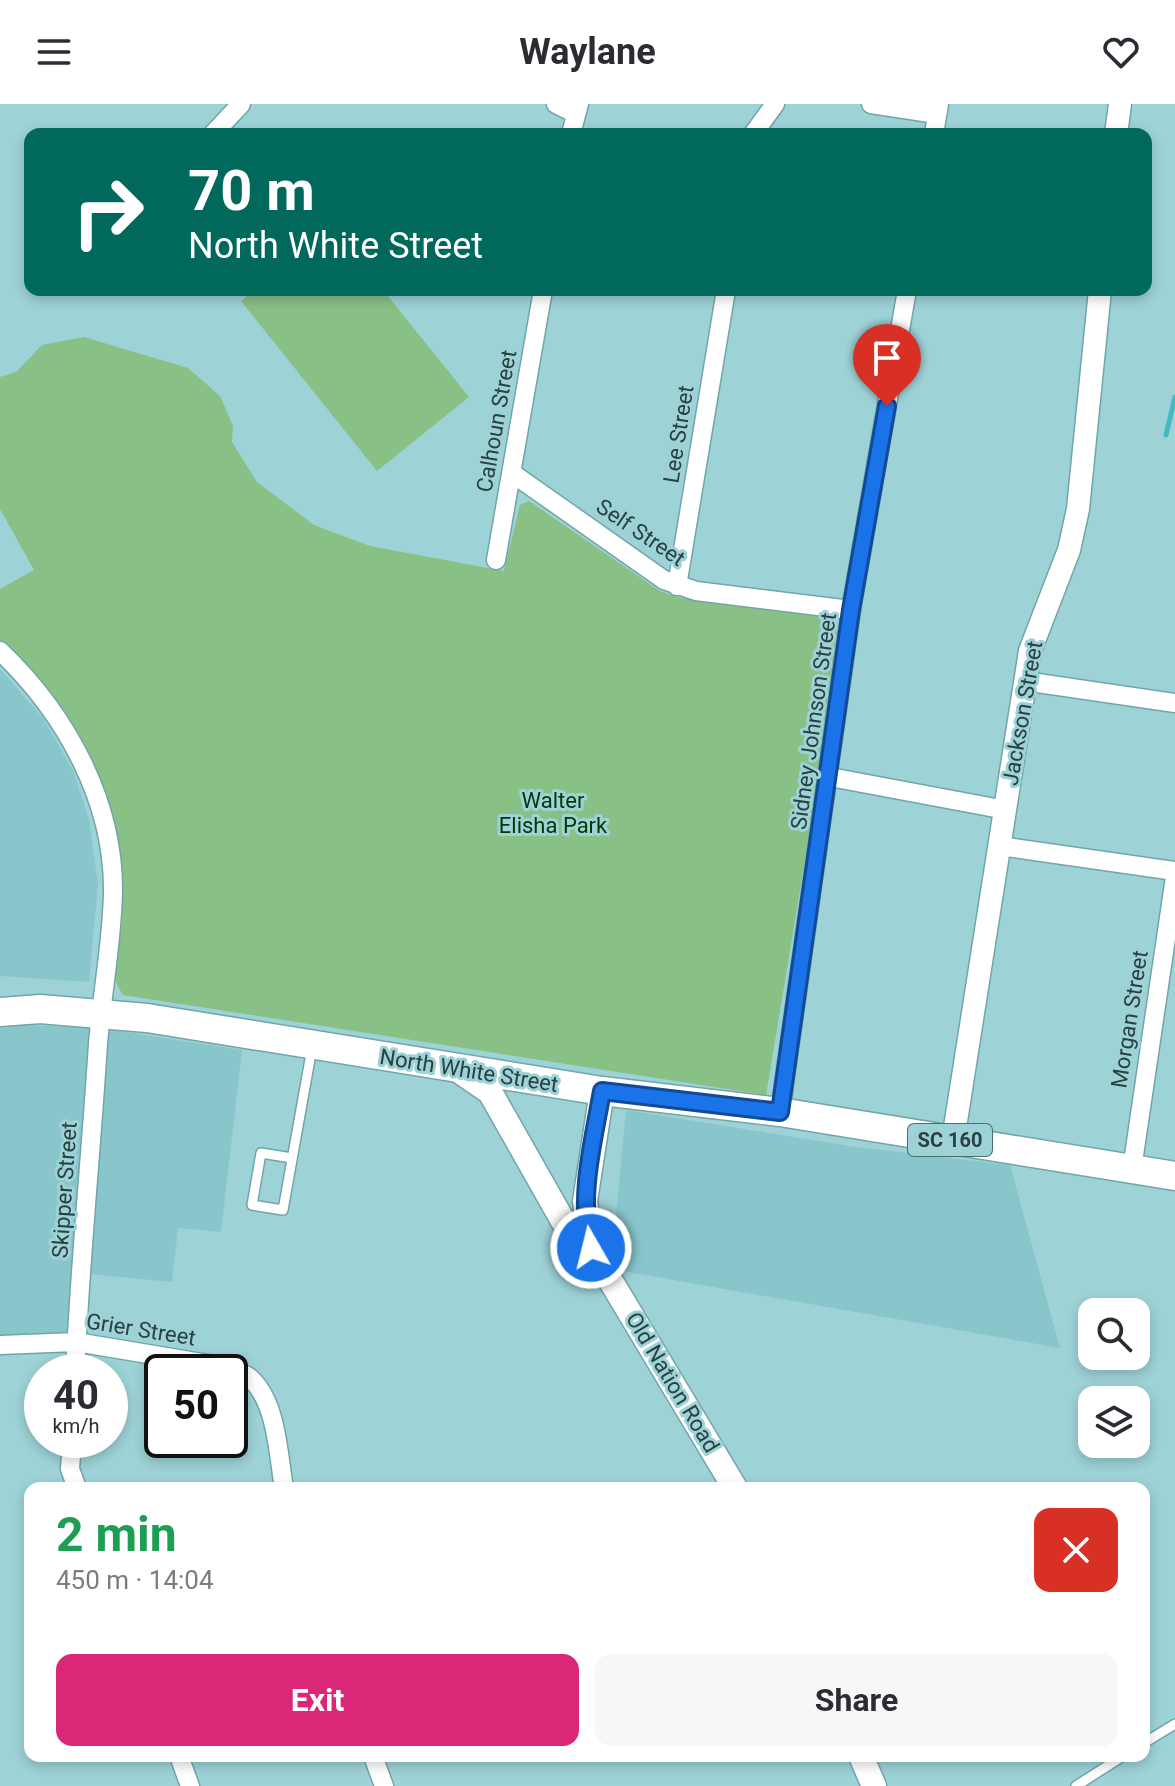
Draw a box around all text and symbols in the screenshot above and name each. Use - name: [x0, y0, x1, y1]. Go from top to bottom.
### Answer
- icon: menu: [32, 30, 76, 74]
- icon: heart: [1099, 30, 1143, 74]
- text: Waylane: [519, 31, 656, 73]
- text: 70 m: [188, 158, 315, 224]
- icon: right: [56, 160, 160, 264]
- text: North White Street: [188, 225, 483, 267]
- pin: [853, 324, 921, 406]
- icon: arrive: [865, 336, 909, 380]
- street label: Calhoun Street: [472, 348, 521, 494]
- street label: Lee Street: [658, 383, 699, 485]
- street label: Self Street: [592, 494, 690, 571]
- street label: Sidney Johnson Street: [786, 611, 841, 831]
- street label: Jackson Street: [997, 639, 1048, 787]
- park label: Walter Elisha Park: [499, 788, 608, 838]
- street label: Morgan Street: [1106, 948, 1153, 1090]
- street label: North White Street: [378, 1044, 560, 1097]
- street label: Skipper Street: [47, 1121, 82, 1259]
- road number: SC 160: [908, 1124, 992, 1156]
- position arrow: [549, 1206, 633, 1290]
- map controls: [1078, 1298, 1150, 1458]
- button: search: [1078, 1298, 1150, 1370]
- street label: Old Nation Road: [621, 1308, 724, 1457]
- street label: Grier Street: [84, 1309, 197, 1350]
- speed limit sign: 50: [144, 1354, 248, 1458]
- text: 40: [53, 1372, 99, 1419]
- button: layers: [1078, 1386, 1150, 1458]
- text: km/h: [53, 1414, 99, 1438]
- text: 2 min: [56, 1506, 177, 1563]
- button: close: [1034, 1508, 1118, 1592]
- text: 450 m · 14:04: [56, 1565, 214, 1595]
- button: Exit: [56, 1654, 579, 1746]
- button: Share: [595, 1654, 1118, 1746]

